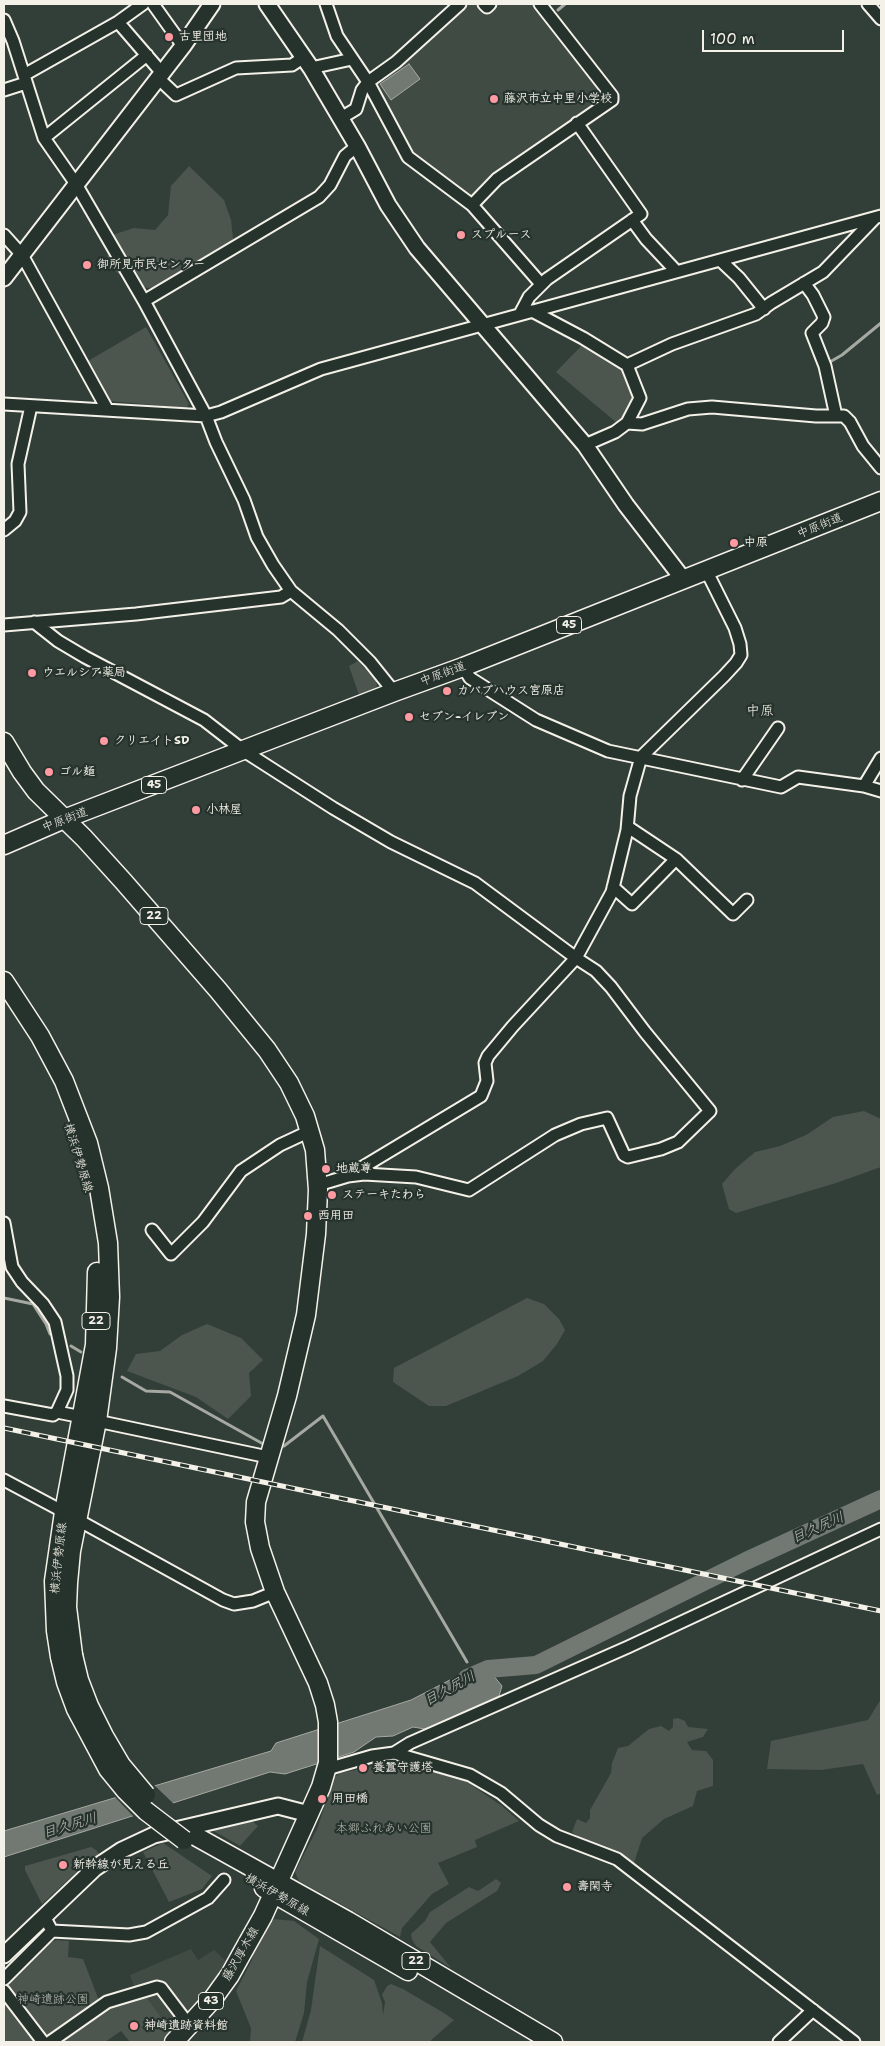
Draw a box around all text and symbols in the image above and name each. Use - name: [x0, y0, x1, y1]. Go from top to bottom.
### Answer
- scale bar: [705, 20, 848, 52]
- text: 100 m: [710, 29, 755, 49]
- place label: 古里団地: [179, 30, 227, 44]
- marker: 古里団地: [163, 31, 175, 43]
- place label: 藤沢市立中里小学校: [504, 92, 612, 106]
- marker: 藤沢市立中里小学校: [488, 93, 500, 105]
- place label: スプルース: [471, 228, 531, 242]
- marker: スプルース: [455, 229, 467, 241]
- place label: 御所見市民センター: [97, 258, 205, 272]
- marker: 御所見市民センター: [81, 259, 93, 271]
- street label: 中原街道: [795, 510, 845, 542]
- place label: 中原: [744, 536, 768, 550]
- marker: 中原: [728, 537, 740, 549]
- road number: 45: [556, 616, 582, 634]
- street label: 中原街道: [418, 659, 468, 689]
- place label: ウエルシア薬局: [42, 666, 126, 680]
- marker: ウエルシア薬局: [26, 667, 38, 679]
- place label: カバブハウス宮原店: [457, 684, 565, 698]
- marker: カバブハウス宮原店: [441, 685, 453, 697]
- district label: 中原: [746, 703, 774, 719]
- place label: セブン-イレブン: [419, 710, 509, 724]
- marker: セブン-イレブン: [403, 711, 415, 723]
- place label: クリエイトSD: [114, 734, 189, 748]
- marker: クリエイトSD: [98, 735, 110, 747]
- place label: ゴル麺: [59, 765, 95, 779]
- marker: ゴル麺: [43, 766, 55, 778]
- road number: 45: [142, 776, 166, 794]
- place label: 小林屋: [206, 803, 242, 817]
- marker: 小林屋: [190, 804, 202, 816]
- street label: 中原街道: [40, 805, 90, 835]
- road number: 22: [140, 908, 168, 924]
- street label: 横浜伊勢原線: [61, 1121, 95, 1195]
- place label: 地蔵尊: [336, 1162, 372, 1176]
- marker: 地蔵尊: [320, 1163, 332, 1175]
- place label: ステーキたわら: [342, 1188, 426, 1202]
- marker: ステーキたわら: [326, 1189, 338, 1201]
- place label: 西用田: [318, 1209, 354, 1223]
- marker: 西用田: [302, 1210, 314, 1222]
- road number: 22: [82, 1312, 110, 1330]
- water label: 目久尻川: [789, 1509, 847, 1547]
- street label: 横浜伊勢原線: [48, 1521, 70, 1595]
- water label: 目久尻川: [421, 1668, 479, 1710]
- place label: 養蠶守護塔: [373, 1761, 433, 1775]
- marker: 養蠶守護塔: [357, 1762, 369, 1774]
- place label: 用田橋: [332, 1792, 368, 1806]
- marker: 用田橋: [316, 1793, 328, 1805]
- water label: 目久尻川: [41, 1810, 99, 1842]
- park label: 本郷ふれあい公園: [336, 1822, 432, 1836]
- place label: 新幹線が見える丘: [73, 1858, 169, 1872]
- marker: 新幹線が見える丘: [57, 1859, 69, 1871]
- street label: 横浜伊勢原線: [242, 1871, 312, 1919]
- place label: 壽閑寺: [577, 1880, 613, 1894]
- marker: 壽閑寺: [561, 1881, 573, 1893]
- street label: 藤沢厚木線: [220, 1924, 262, 1984]
- road number: 22: [402, 1952, 430, 1970]
- road number: 43: [198, 1992, 224, 2010]
- park label: 神崎遺跡公園: [17, 1993, 89, 2007]
- place label: 神崎遺跡資料館: [144, 2019, 228, 2033]
- marker: 神崎遺跡資料館: [128, 2020, 140, 2032]

